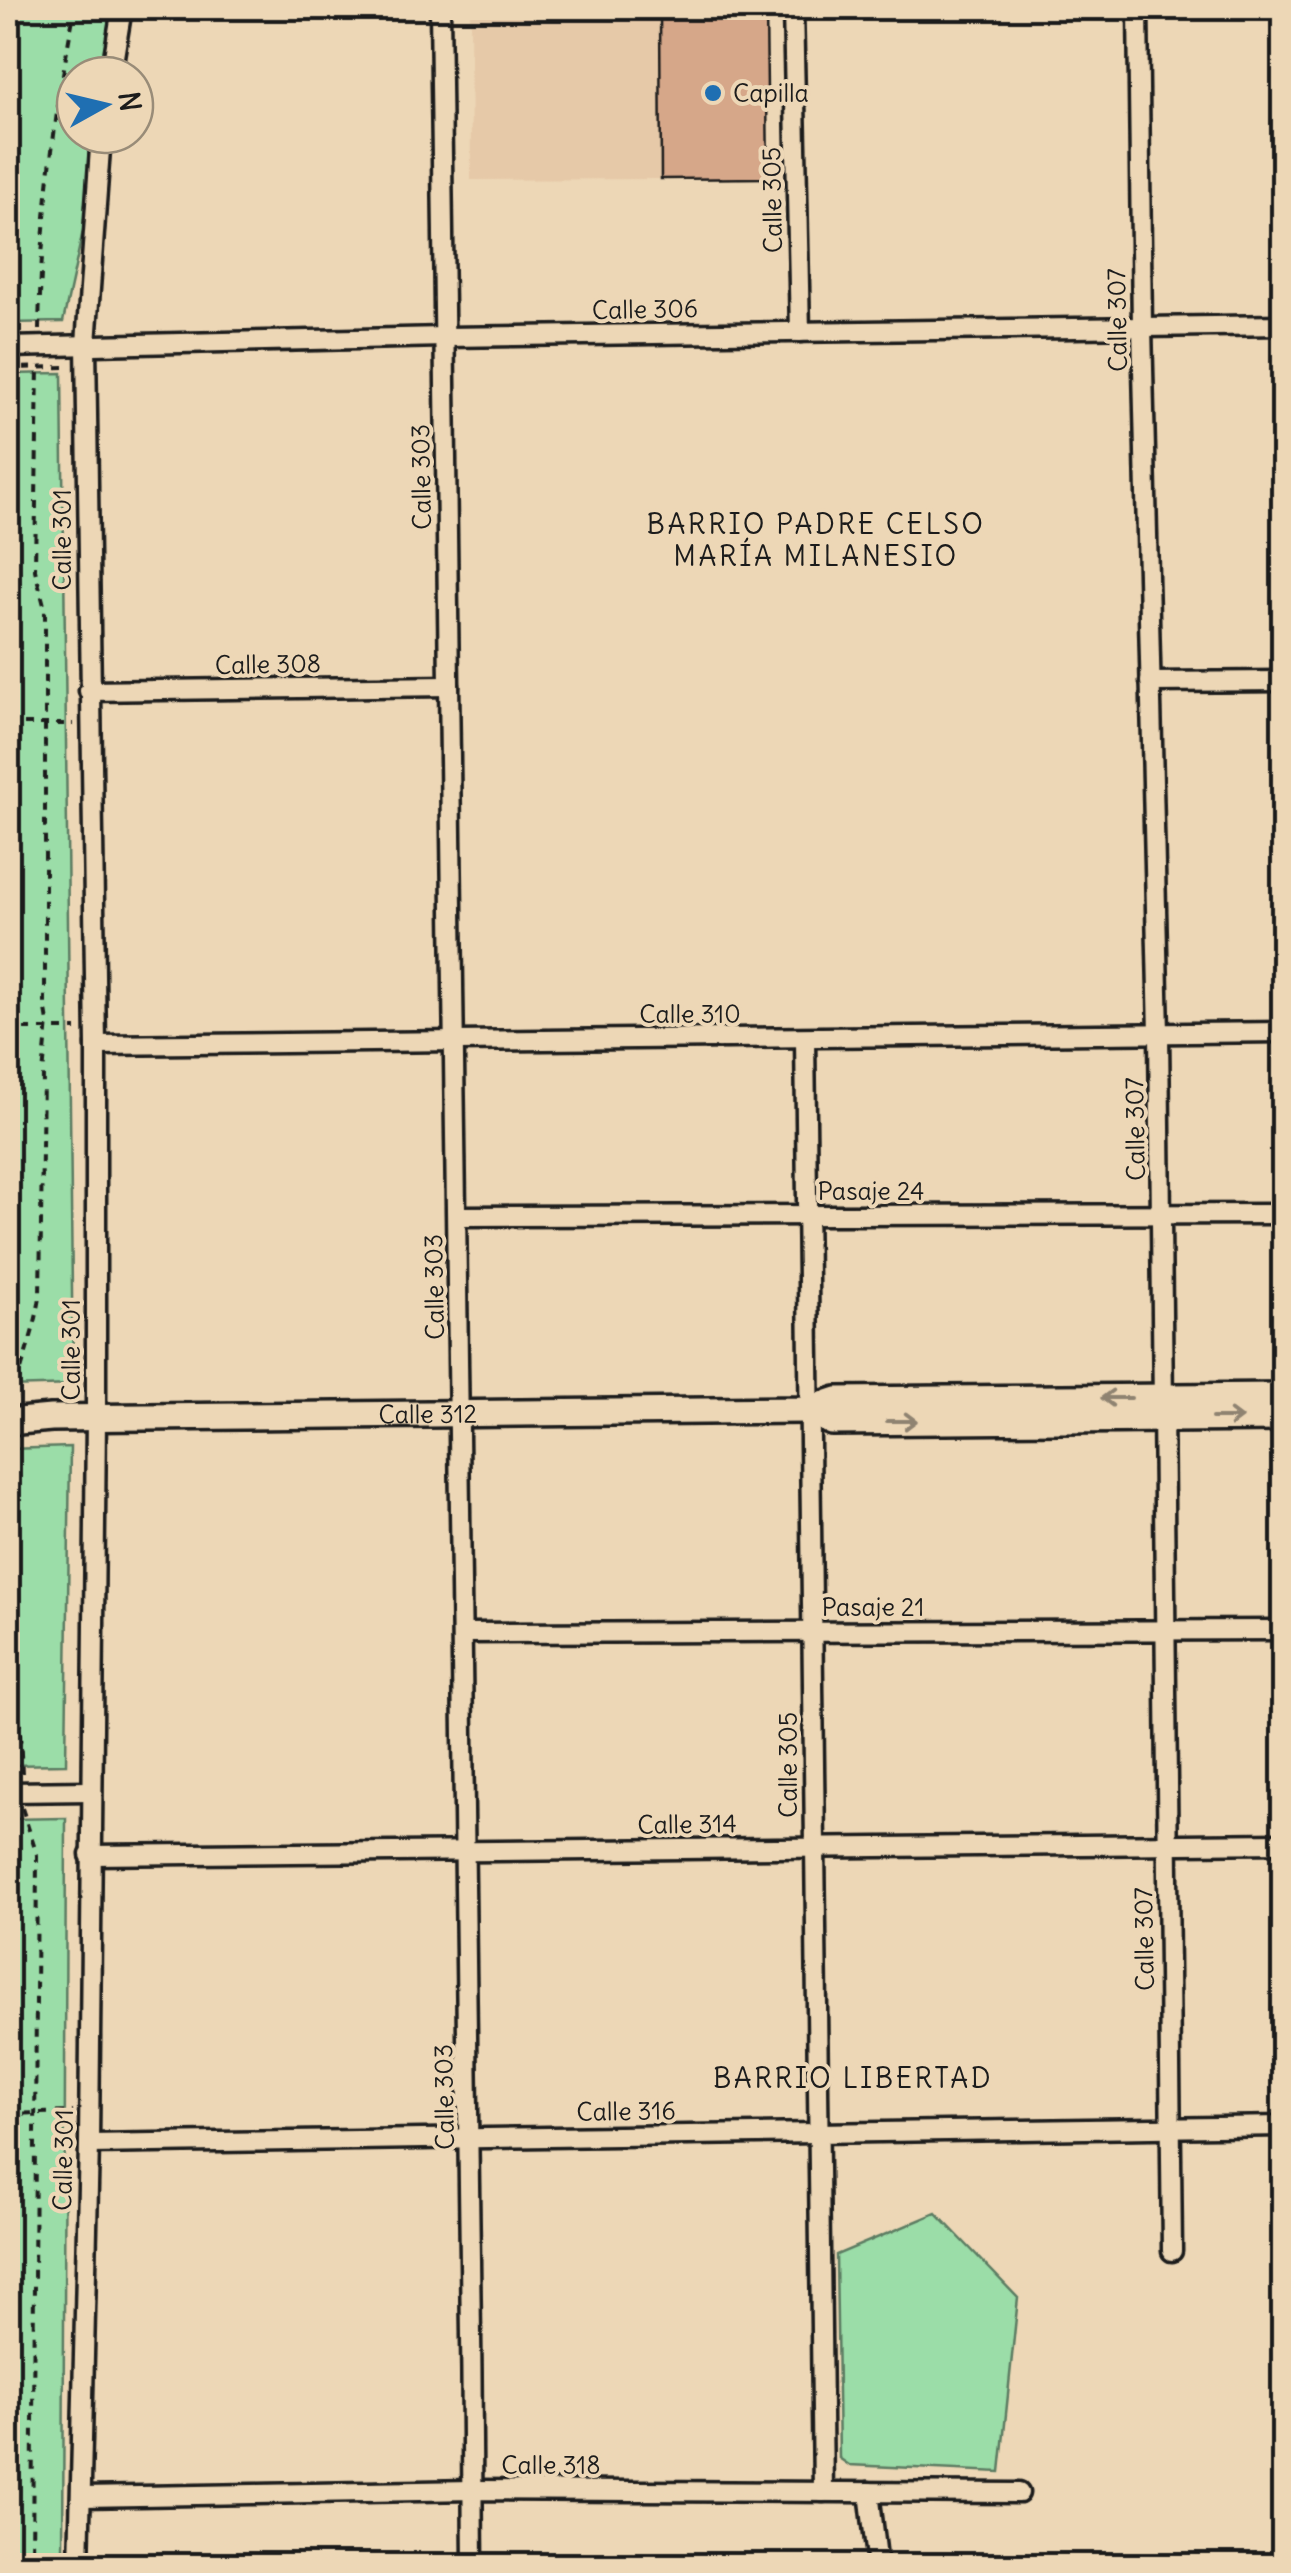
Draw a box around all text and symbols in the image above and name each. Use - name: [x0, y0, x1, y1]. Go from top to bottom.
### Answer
- north arrow: [55, 55, 155, 155]
- place label: Capilla: [733, 77, 809, 109]
- marker: Capilla: [702, 82, 724, 104]
- text: N: [111, 89, 149, 114]
- street label: Calle 305: [755, 147, 789, 253]
- street label: Calle 307: [1100, 268, 1134, 372]
- street label: Calle 306: [592, 292, 698, 326]
- street label: Calle 303: [404, 424, 438, 530]
- street label: Calle 301: [46, 489, 78, 591]
- district label: BARRIO PADRE CELSO MARÍA MILANESIO: [647, 506, 985, 574]
- street label: Calle 308: [215, 647, 321, 681]
- street label: Calle 310: [639, 998, 741, 1030]
- street label: Calle 307: [1118, 1077, 1152, 1181]
- street label: Pasaje 24: [817, 1175, 925, 1207]
- street label: Calle 303: [417, 1234, 451, 1340]
- street label: Calle 301: [55, 1299, 87, 1401]
- one-way arrow: [1101, 1388, 1133, 1407]
- street label: Calle 312: [378, 1397, 477, 1431]
- one-way arrow: [1210, 1409, 1242, 1428]
- one-way arrow: [884, 1412, 917, 1430]
- street label: Pasaje 21: [822, 1591, 924, 1623]
- street label: Calle 305: [772, 1712, 804, 1818]
- street label: Calle 314: [637, 1807, 737, 1841]
- street label: Calle 307: [1127, 1887, 1161, 1991]
- street label: Calle 303: [427, 2044, 461, 2150]
- district label: BARRIO LIBERTAD: [713, 2060, 993, 2096]
- street label: Calle 316: [576, 2094, 676, 2128]
- street label: Calle 301: [46, 2109, 80, 2211]
- street label: Calle 318: [501, 2449, 601, 2481]

